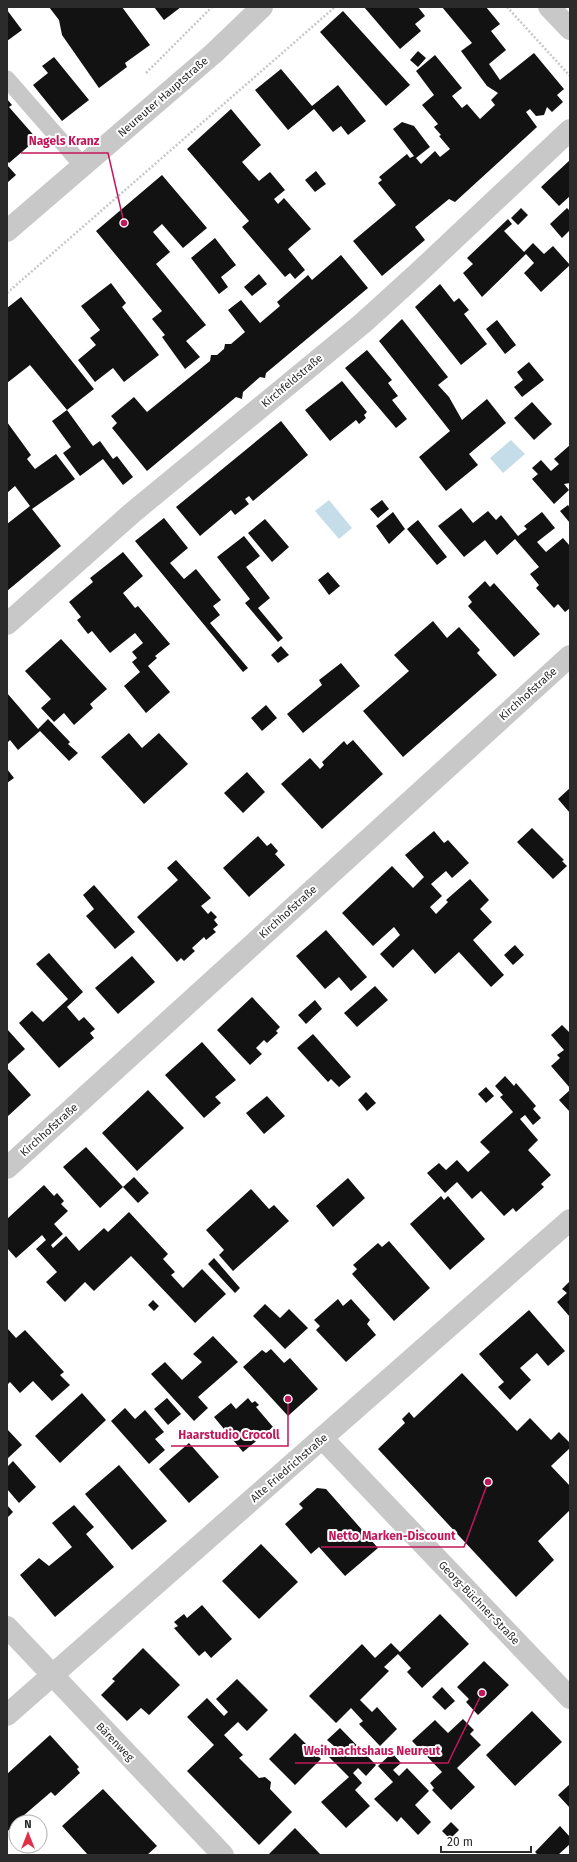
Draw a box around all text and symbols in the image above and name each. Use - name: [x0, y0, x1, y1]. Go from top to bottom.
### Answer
- street label: Neureuter Hauptstraße: [115, 54, 211, 140]
- callout: Nagels Kranz: [21, 129, 108, 153]
- text: Nagels Kranz: [29, 134, 100, 148]
- street label: Kirchfeldstraße: [259, 352, 325, 410]
- street label: Kirchhofstraße: [496, 665, 560, 723]
- street label: Kirchhofstraße: [256, 883, 320, 941]
- street label: Kirchhofstraße: [17, 1101, 81, 1159]
- callout: Haarstudio Crocoll: [171, 1422, 288, 1446]
- text: Haarstudio Crocoll: [178, 1428, 280, 1442]
- street label: Alte Friedrichstraße: [248, 1431, 330, 1505]
- callout: Netto Marken-Discount: [321, 1523, 464, 1547]
- text: Netto Marken-Discount: [328, 1529, 456, 1543]
- street label: Georg-Büchner-Straße: [436, 1559, 522, 1647]
- street label: Bärenweg: [93, 1720, 137, 1764]
- callout: Weihnachtshaus Neureut: [295, 1739, 448, 1763]
- text: Weihnachtshaus Neureut: [304, 1744, 441, 1758]
- north arrow: [8, 1814, 48, 1854]
- text: N: [24, 1818, 32, 1831]
- scale bar: [441, 1828, 531, 1854]
- text: 20 m: [447, 1835, 473, 1849]

